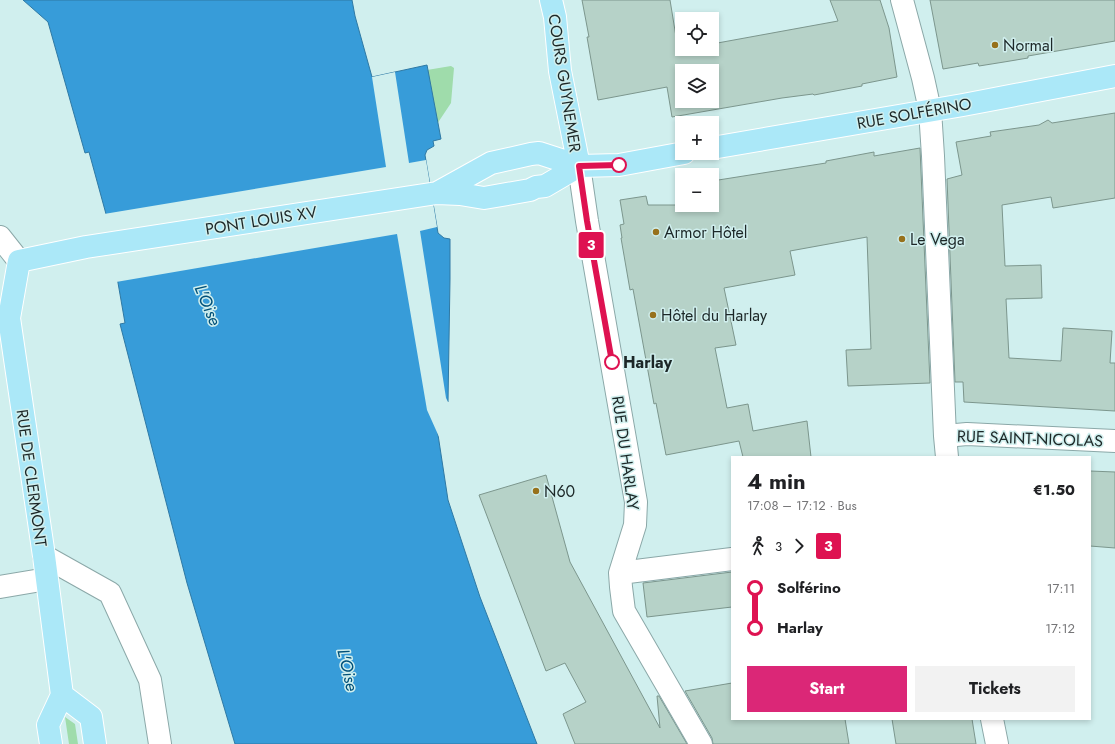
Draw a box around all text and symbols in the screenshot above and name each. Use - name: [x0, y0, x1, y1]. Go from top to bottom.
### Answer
- street label: COURS GUYNEMER: [542, 12, 587, 154]
- map controls: [675, 12, 719, 212]
- button: locate: [675, 12, 719, 56]
- place label: Normal: [1003, 34, 1053, 57]
- marker: Normal: [990, 40, 1000, 50]
- button: layers: [675, 64, 719, 108]
- street label: RUE SOLFÉRINO: [855, 92, 973, 135]
- button: +: [675, 116, 719, 160]
- unlabelled marker: [611, 157, 627, 173]
- button: −: [675, 168, 719, 212]
- street label: PONT LOUIS XV: [204, 200, 319, 241]
- place label: Armor Hôtel: [664, 221, 748, 244]
- marker: Armor Hôtel: [651, 227, 661, 237]
- place label: Le Vega: [910, 228, 965, 251]
- line badge: 3: [578, 232, 604, 258]
- marker: Le Vega: [897, 234, 907, 244]
- text: 3: [587, 235, 595, 255]
- water label: L'Oise: [189, 281, 228, 330]
- place label: Hôtel du Harlay: [661, 304, 768, 327]
- marker: Hôtel du Harlay: [648, 310, 658, 320]
- place label: Harlay: [623, 351, 673, 374]
- marker: Harlay: [604, 354, 620, 370]
- street label: RUE DU HARLAY: [606, 394, 645, 512]
- street label: RUE DE CLERMONT: [10, 408, 53, 549]
- street label: RUE SAINT-NICOLAS: [957, 424, 1104, 453]
- text: 4 min: [747, 465, 806, 497]
- text: €1.50: [1033, 479, 1075, 501]
- place label: N60: [544, 480, 575, 503]
- marker: N60: [531, 486, 541, 496]
- text: 17:08 – 17:12 · Bus: [747, 496, 857, 515]
- icon: walk: [747, 535, 769, 557]
- icon: forward: [788, 535, 810, 557]
- text: 3: [824, 536, 833, 556]
- text: 3: [775, 537, 782, 556]
- text: Solférino: [777, 577, 841, 599]
- text: 17:11: [1047, 579, 1075, 598]
- text: Harlay: [777, 617, 823, 639]
- text: 17:12: [1045, 619, 1075, 638]
- water label: L'Oise: [332, 647, 365, 694]
- button: Start: [747, 666, 907, 712]
- button: Tickets: [915, 666, 1075, 712]

